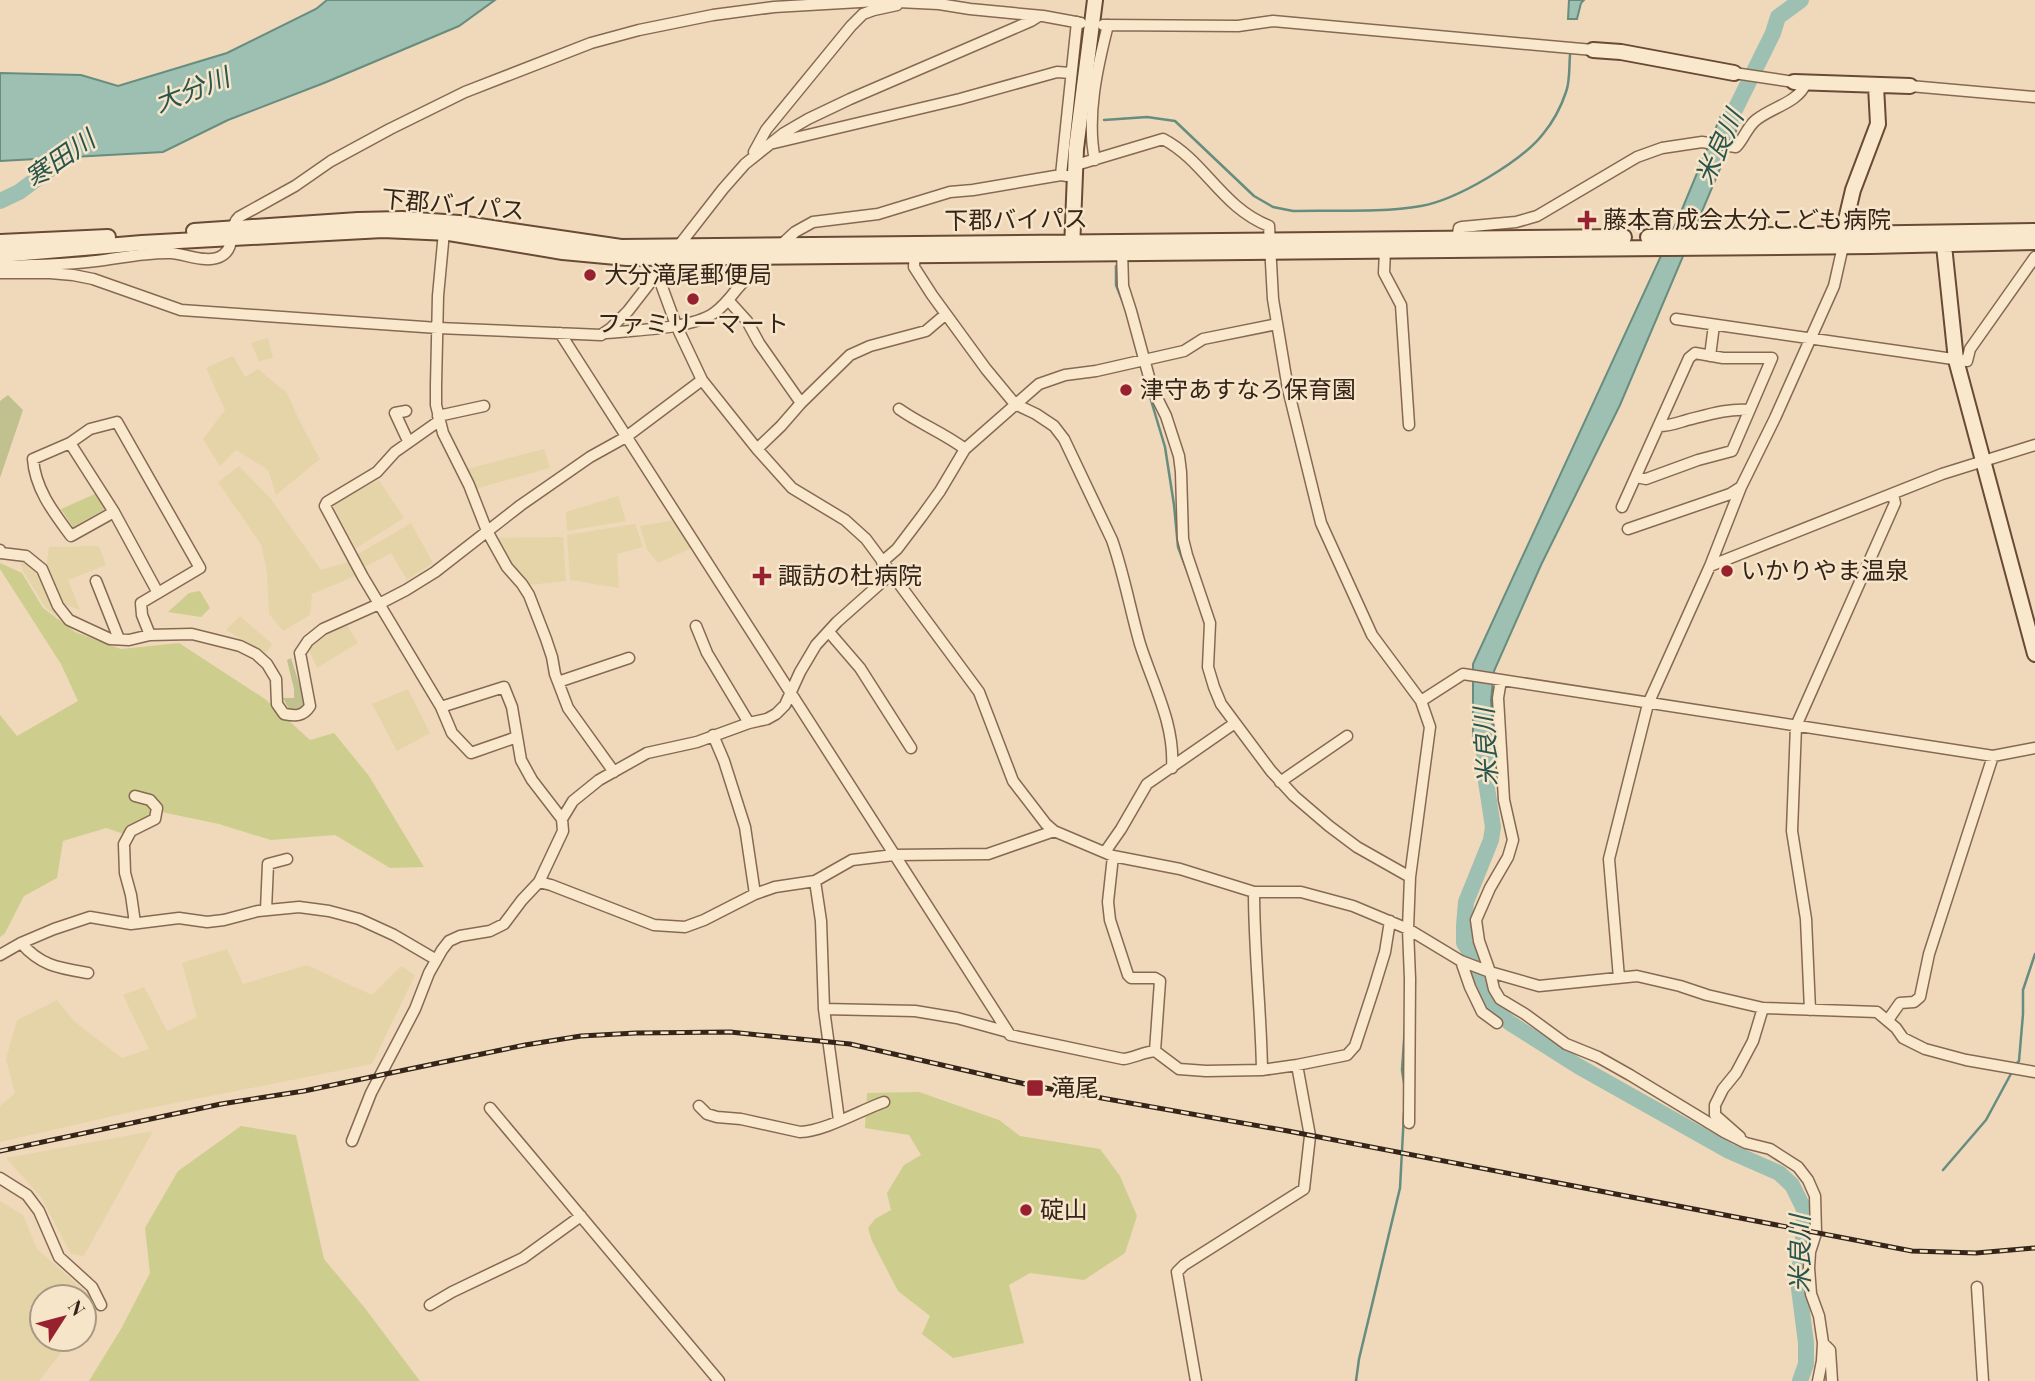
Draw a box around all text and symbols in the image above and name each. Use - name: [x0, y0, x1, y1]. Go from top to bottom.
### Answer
- water label: 大分川: [149, 57, 237, 119]
- water label: 米良川: [1685, 101, 1751, 189]
- water label: 寒田川: [17, 119, 104, 194]
- street label: 下郡バイパス: [380, 181, 526, 225]
- street label: 下郡バイパス: [944, 201, 1088, 235]
- place label: 藤本育成会大分こども病院: [1603, 202, 1891, 234]
- marker: 藤本育成会大分こども病院: [1577, 210, 1597, 230]
- place label: 大分滝尾郵便局: [604, 257, 772, 289]
- marker: 大分滝尾郵便局: [582, 267, 598, 283]
- marker: ファミリーマート: [685, 291, 701, 307]
- place label: ファミリーマート: [597, 306, 789, 338]
- place label: 津守あすなろ保育園: [1140, 372, 1356, 404]
- marker: 津守あすなろ保育園: [1118, 382, 1134, 398]
- place label: いかりやま温泉: [1741, 553, 1909, 585]
- place label: 諏訪の杜病院: [778, 558, 922, 590]
- marker: いかりやま温泉: [1719, 563, 1735, 579]
- marker: 諏訪の杜病院: [752, 566, 772, 586]
- water label: 米良川: [1465, 704, 1504, 787]
- place label: 滝尾: [1051, 1070, 1099, 1102]
- marker: 滝尾: [1025, 1078, 1045, 1098]
- place label: 碇山: [1040, 1192, 1088, 1224]
- marker: 碇山: [1018, 1202, 1034, 1218]
- water label: 米良川: [1781, 1212, 1816, 1293]
- north arrow: [28, 1283, 98, 1353]
- text: N: [63, 1294, 92, 1321]

